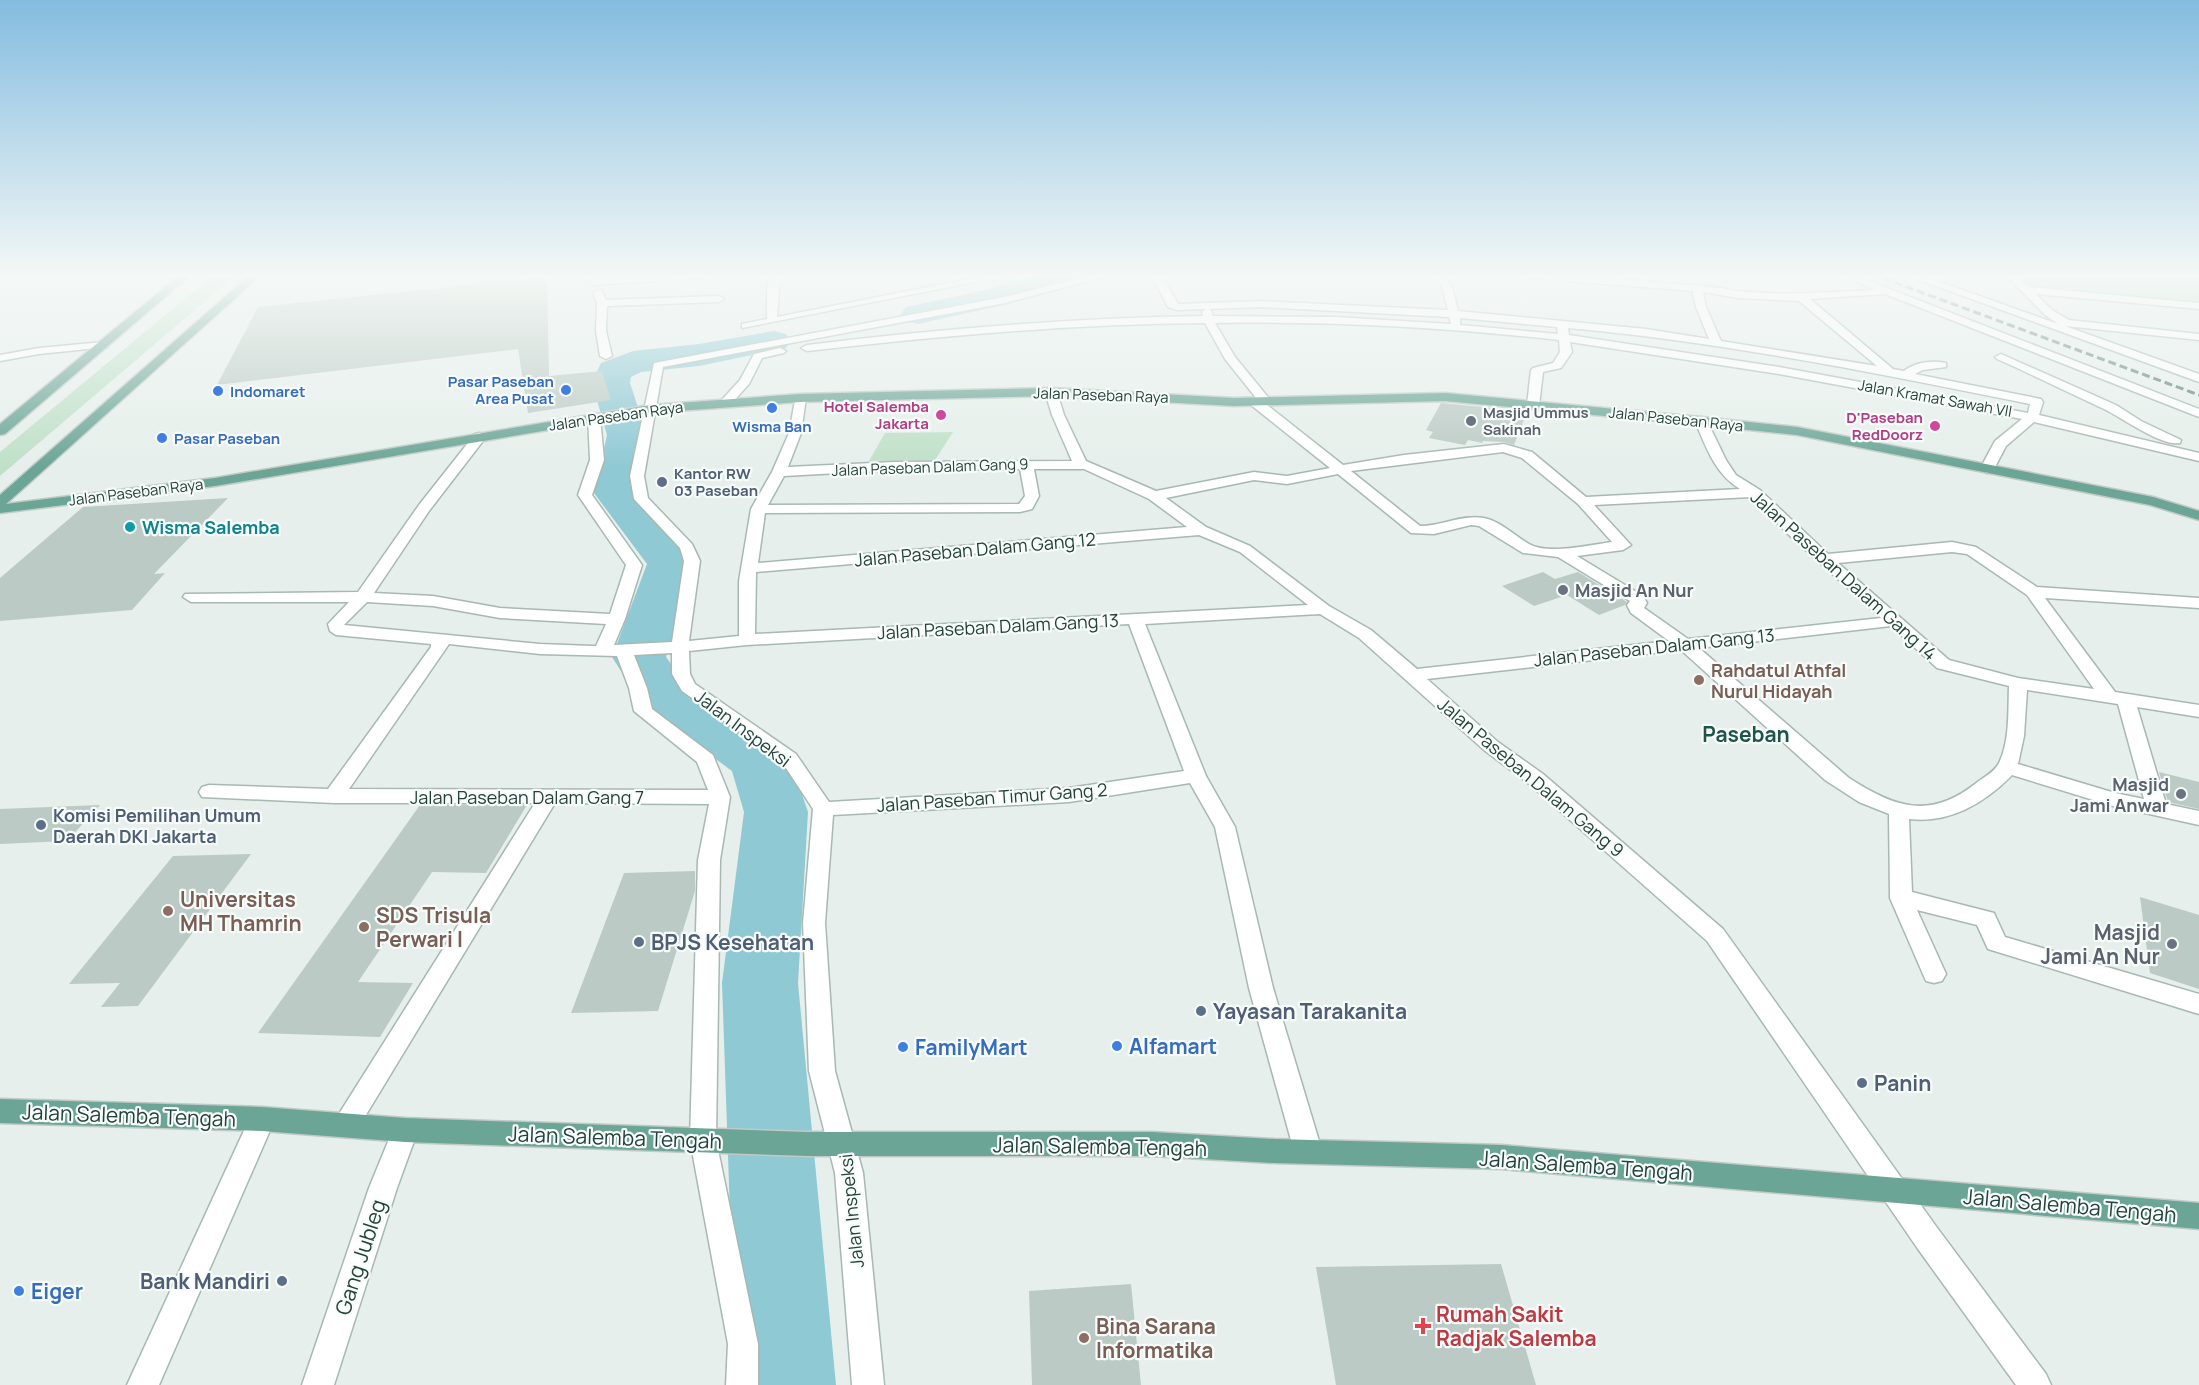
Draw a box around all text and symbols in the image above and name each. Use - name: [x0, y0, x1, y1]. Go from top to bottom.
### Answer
- place label: Pasar Paseban Area Pusat: [448, 371, 554, 409]
- street label: Jalan Kramat Sawah VII: [1856, 374, 2014, 422]
- place label: Indomaret: [230, 381, 305, 402]
- street label: Jalan Paseban Raya: [1033, 382, 1169, 408]
- marker: Pasar Paseban Area Pusat: [559, 383, 573, 397]
- marker: Indomaret: [211, 384, 225, 398]
- street label: Jalan Paseban Raya: [548, 396, 684, 436]
- place label: Hotel Salemba Jakarta: [824, 396, 929, 434]
- marker: Wisma Ban: [765, 401, 779, 415]
- street label: Jalan Paseban Raya: [1608, 401, 1744, 437]
- place label: Masjid Ummus Sakinah: [1483, 402, 1589, 440]
- place label: D'Paseban RedDoorz: [1846, 407, 1923, 445]
- marker: Hotel Salemba Jakarta: [934, 408, 948, 422]
- marker: Masjid Ummus Sakinah: [1464, 414, 1478, 428]
- place label: Wisma Ban: [732, 416, 812, 437]
- marker: D'Paseban RedDoorz: [1928, 419, 1942, 433]
- place label: Pasar Paseban: [174, 428, 280, 449]
- marker: Pasar Paseban: [155, 431, 169, 445]
- street label: Jalan Paseban Dalam Gang 9: [831, 453, 1029, 481]
- place label: Kantor RW 03 Paseban: [674, 463, 758, 501]
- street label: Jalan Paseban Raya: [68, 473, 204, 511]
- marker: Kantor RW 03 Paseban: [655, 475, 669, 489]
- street label: Jalan Paseban Dalam Gang 14: [1746, 485, 1942, 665]
- place label: Wisma Salemba: [142, 515, 280, 539]
- marker: Wisma Salemba: [123, 520, 137, 534]
- street label: Jalan Paseban Dalam Gang 12: [853, 526, 1097, 572]
- place label: Masjid An Nur: [1575, 578, 1694, 602]
- marker: Masjid An Nur: [1556, 583, 1570, 597]
- street label: Jalan Paseban Dalam Gang 13: [877, 608, 1119, 644]
- street label: Jalan Paseban Dalam Gang 13: [1532, 622, 1776, 672]
- place label: Rahdatul Athfal Nurul Hidayah: [1711, 658, 1846, 703]
- marker: Rahdatul Athfal Nurul Hidayah: [1692, 673, 1706, 687]
- street label: Jalan Inspeksi: [690, 684, 796, 772]
- street label: Jalan Paseban Dalam Gang 9: [1433, 692, 1629, 862]
- district label: Paseban: [1702, 720, 1790, 748]
- place label: Masjid Jami Anwar: [2070, 772, 2169, 817]
- street label: Jalan Paseban Timur Gang 2: [876, 777, 1108, 817]
- street label: Jalan Paseban Dalam Gang 7: [410, 785, 644, 809]
- marker: Masjid Jami Anwar: [2174, 787, 2188, 801]
- place label: Komisi Pemilihan Umum Daerah DKI Jakarta: [53, 803, 261, 848]
- marker: Komisi Pemilihan Umum Daerah DKI Jakarta: [34, 818, 48, 832]
- place label: Universitas MH Thamrin: [180, 885, 302, 937]
- place label: SDS Trisula Perwari I: [376, 901, 491, 953]
- marker: Universitas MH Thamrin: [161, 904, 175, 918]
- place label: Masjid Jami An Nur: [2040, 918, 2160, 970]
- marker: SDS Trisula Perwari I: [357, 920, 371, 934]
- place label: BPJS Kesehatan: [651, 928, 814, 956]
- marker: BPJS Kesehatan: [632, 935, 646, 949]
- marker: Masjid Jami An Nur: [2165, 937, 2179, 951]
- place label: Yayasan Tarakanita: [1213, 997, 1407, 1025]
- marker: Yayasan Tarakanita: [1194, 1004, 1208, 1018]
- place label: Alfamart: [1129, 1032, 1217, 1060]
- place label: FamilyMart: [915, 1033, 1028, 1061]
- marker: Alfamart: [1110, 1039, 1124, 1053]
- marker: FamilyMart: [896, 1040, 910, 1054]
- place label: Panin: [1874, 1069, 1931, 1097]
- marker: Panin: [1855, 1076, 1869, 1090]
- street label: Jalan Salemba Tengah: [22, 1097, 236, 1133]
- street label: Jalan Salemba Tengah: [508, 1119, 722, 1155]
- street label: Jalan Salemba Tengah: [993, 1130, 1207, 1162]
- street label: Jalan Salemba Tengah: [1478, 1144, 1694, 1186]
- street label: Jalan Inspeksi: [833, 1153, 869, 1269]
- street label: Jalan Salemba Tengah: [1962, 1182, 2178, 1228]
- street label: Gang Jubleg: [328, 1196, 392, 1318]
- place label: Bank Mandiri: [140, 1267, 270, 1295]
- marker: Bank Mandiri: [275, 1274, 289, 1288]
- place label: Eiger: [31, 1277, 83, 1305]
- marker: Eiger: [12, 1284, 26, 1298]
- place label: Rumah Sakit Radjak Salemba: [1436, 1300, 1597, 1352]
- place label: Bina Sarana Informatika: [1096, 1312, 1216, 1364]
- marker: Rumah Sakit Radjak Salemba: [1414, 1317, 1432, 1335]
- marker: Bina Sarana Informatika: [1077, 1331, 1091, 1345]

